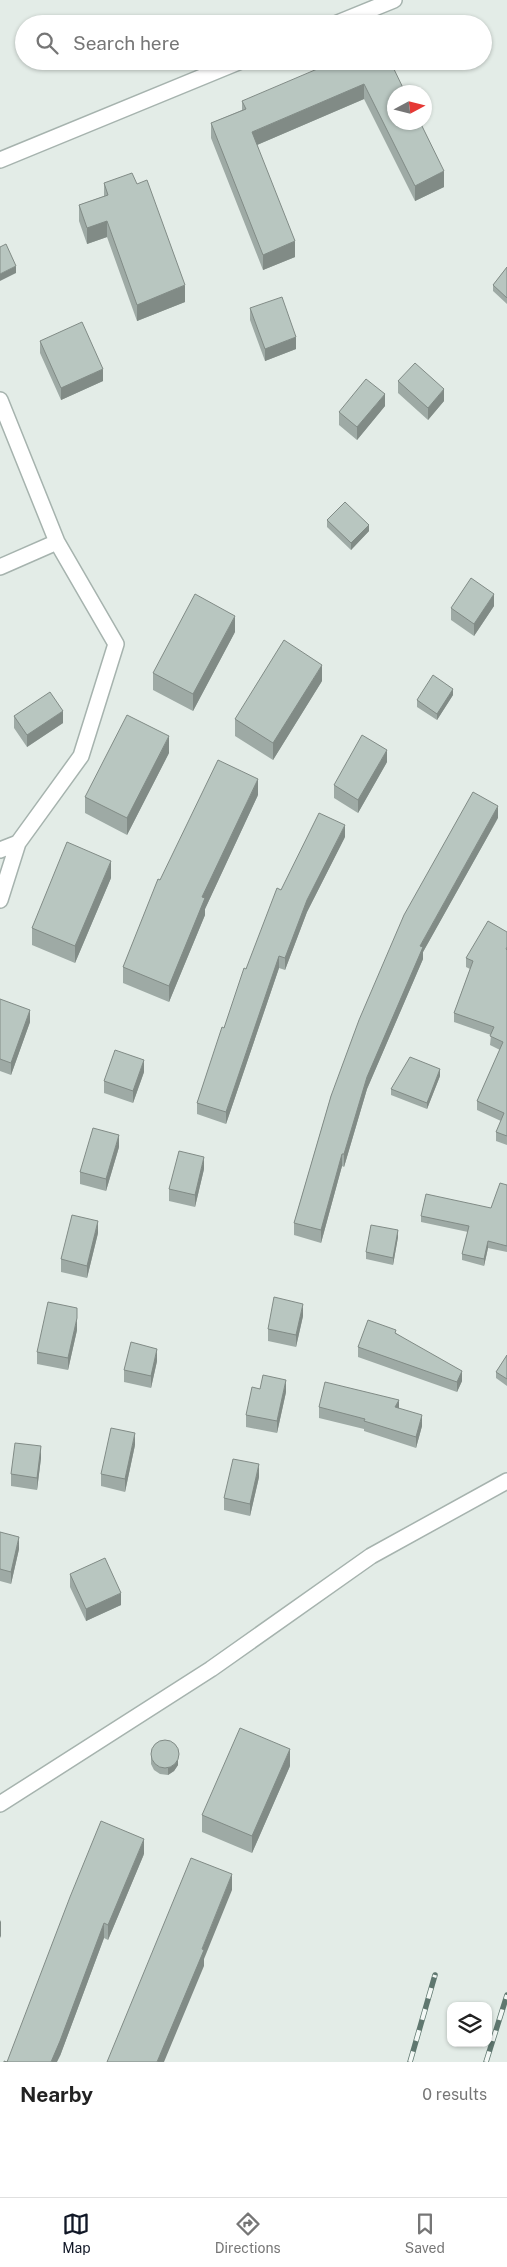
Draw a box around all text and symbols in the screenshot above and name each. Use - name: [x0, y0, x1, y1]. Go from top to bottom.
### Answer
- search box: [15, 15, 492, 70]
- icon: search: [33, 29, 61, 57]
- text: Search here: [73, 32, 180, 54]
- north arrow: [387, 85, 432, 130]
- map controls: [447, 2002, 492, 2047]
- button: layers: [447, 2002, 492, 2047]
- text: Nearby: [20, 2082, 93, 2107]
- text: 0 results: [422, 2085, 487, 2104]
- tab: Map: [62, 2210, 91, 2256]
- tab: Directions: [215, 2210, 281, 2256]
- tab: Saved: [405, 2210, 445, 2256]

